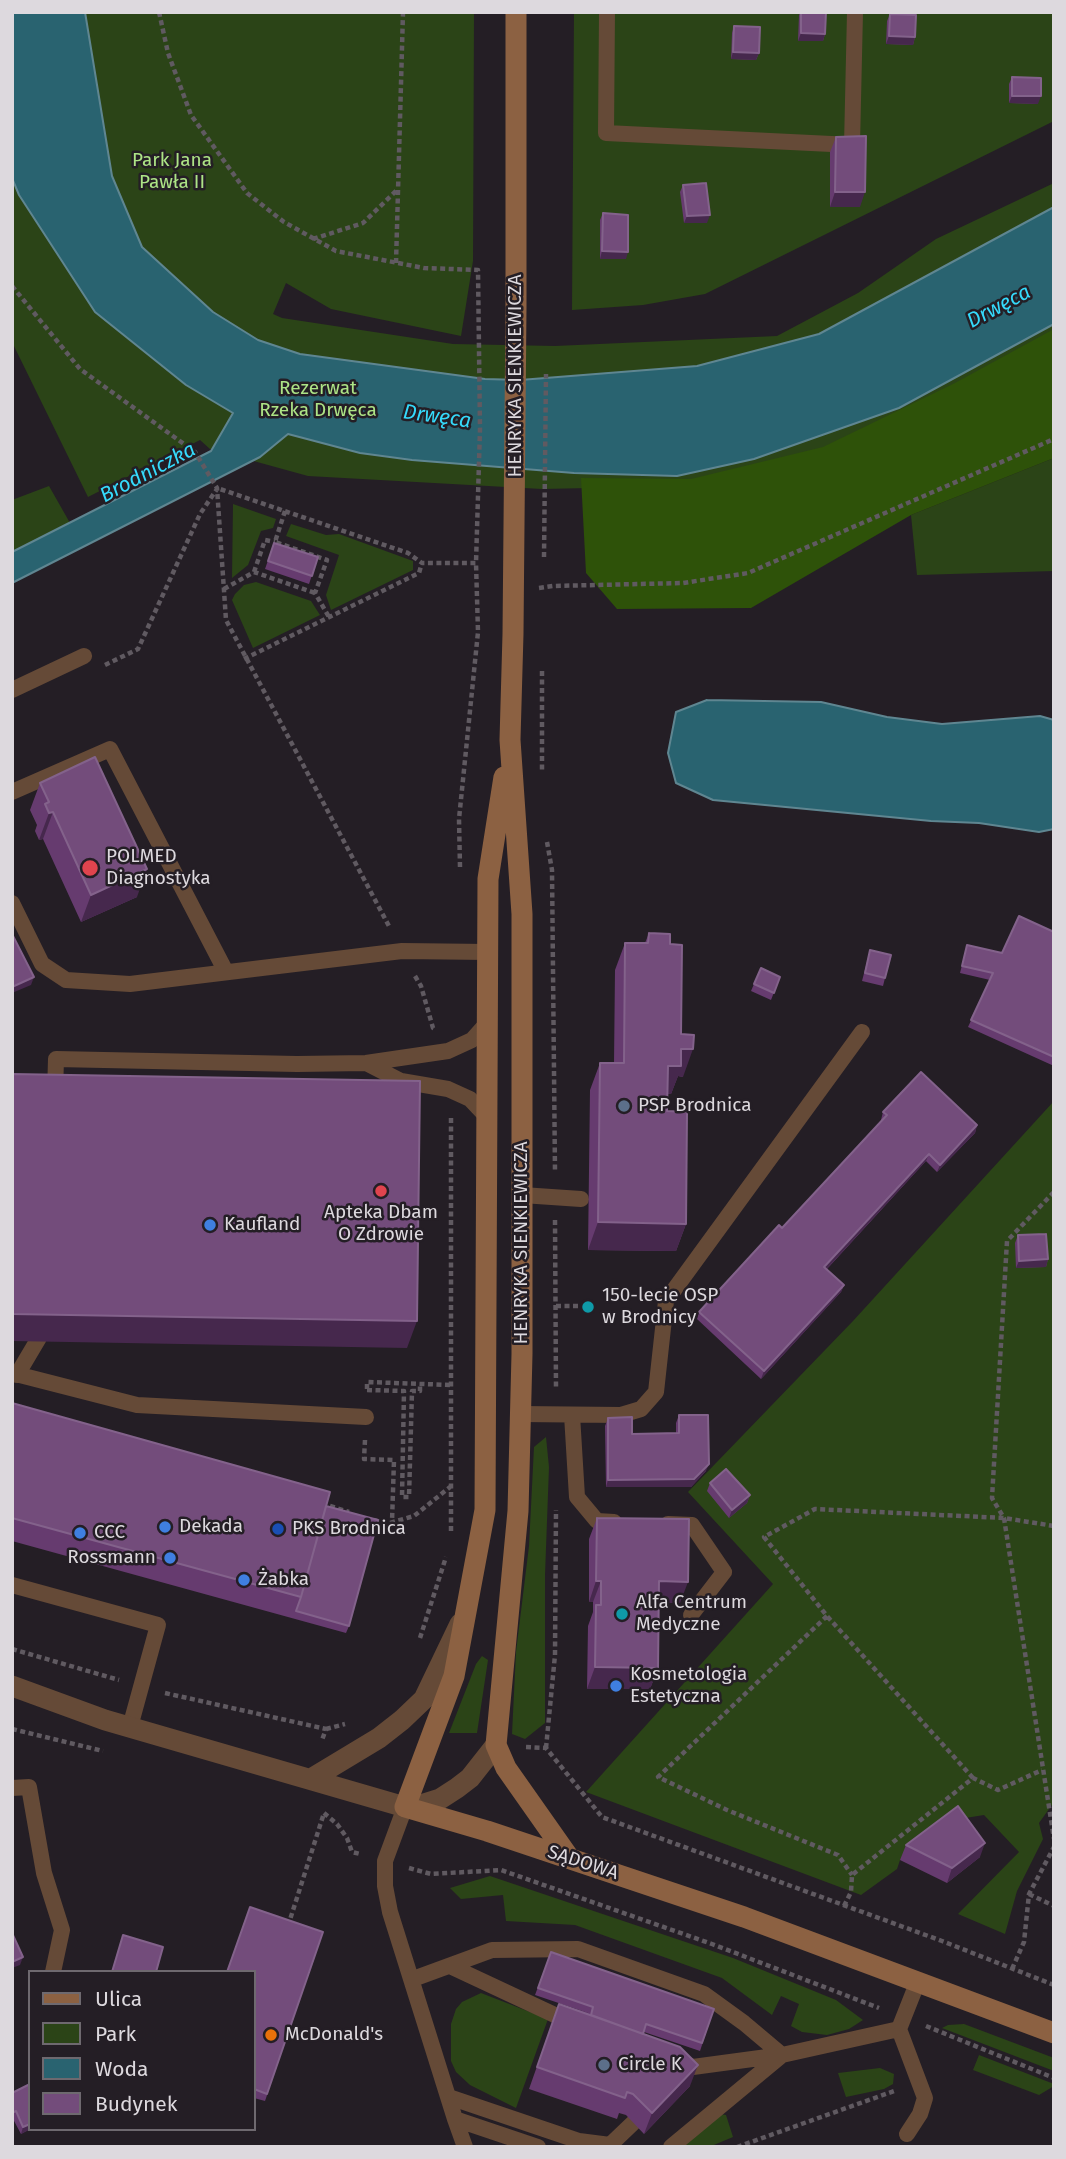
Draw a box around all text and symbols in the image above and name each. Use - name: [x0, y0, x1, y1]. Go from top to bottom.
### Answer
- park label: Park Jana Pawła II: [132, 150, 212, 194]
- street label: HENRYKA SIENKIEWICZA: [505, 274, 527, 478]
- water label: Drwęca: [963, 280, 1035, 334]
- park label: Rezerwat Rzeka Drwęca: [259, 378, 377, 422]
- water label: Drwęca: [401, 400, 473, 434]
- water label: Brodniczka: [96, 437, 200, 509]
- place label: POLMED Diagnostyka: [106, 846, 211, 890]
- marker: POLMED Diagnostyka: [80, 858, 100, 878]
- place label: PSP Brodnica: [638, 1095, 752, 1117]
- marker: PSP Brodnica: [616, 1098, 632, 1114]
- street label: HENRYKA SIENKIEWICZA: [511, 1141, 533, 1345]
- marker: Apteka Dbam O Zdrowie: [373, 1183, 389, 1199]
- place label: Apteka Dbam O Zdrowie: [324, 1202, 438, 1246]
- place label: Kaufland: [224, 1214, 300, 1236]
- marker: Kaufland: [202, 1217, 218, 1233]
- place label: 150-lecie OSP w Brodnicy: [602, 1285, 718, 1329]
- marker: 150-lecie OSP w Brodnicy: [580, 1299, 596, 1315]
- place label: Dekada: [179, 1516, 243, 1538]
- place label: PKS Brodnica: [292, 1518, 406, 1540]
- marker: Dekada: [157, 1519, 173, 1535]
- marker: PKS Brodnica: [270, 1521, 286, 1537]
- place label: CCC: [94, 1522, 125, 1544]
- marker: CCC: [72, 1525, 88, 1541]
- place label: Rossmann: [67, 1547, 156, 1569]
- marker: Rossmann: [162, 1550, 178, 1566]
- place label: Żabka: [258, 1569, 309, 1591]
- marker: Żabka: [236, 1572, 252, 1588]
- place label: Alfa Centrum Medyczne: [636, 1592, 747, 1636]
- marker: Alfa Centrum Medyczne: [614, 1606, 630, 1622]
- place label: Kosmetologia Estetyczna: [630, 1664, 747, 1708]
- marker: Kosmetologia Estetyczna: [608, 1678, 624, 1694]
- street label: SĄDOWA: [545, 1841, 621, 1885]
- legend: [28, 1970, 256, 2131]
- text: Ulica: [95, 1986, 142, 2012]
- text: Park: [95, 2021, 136, 2047]
- place label: McDonald's: [285, 2024, 383, 2046]
- marker: McDonald's: [263, 2027, 279, 2043]
- place label: Circle K: [618, 2054, 682, 2076]
- text: Woda: [95, 2056, 148, 2082]
- marker: Circle K: [596, 2057, 612, 2073]
- text: Budynek: [95, 2091, 177, 2117]

